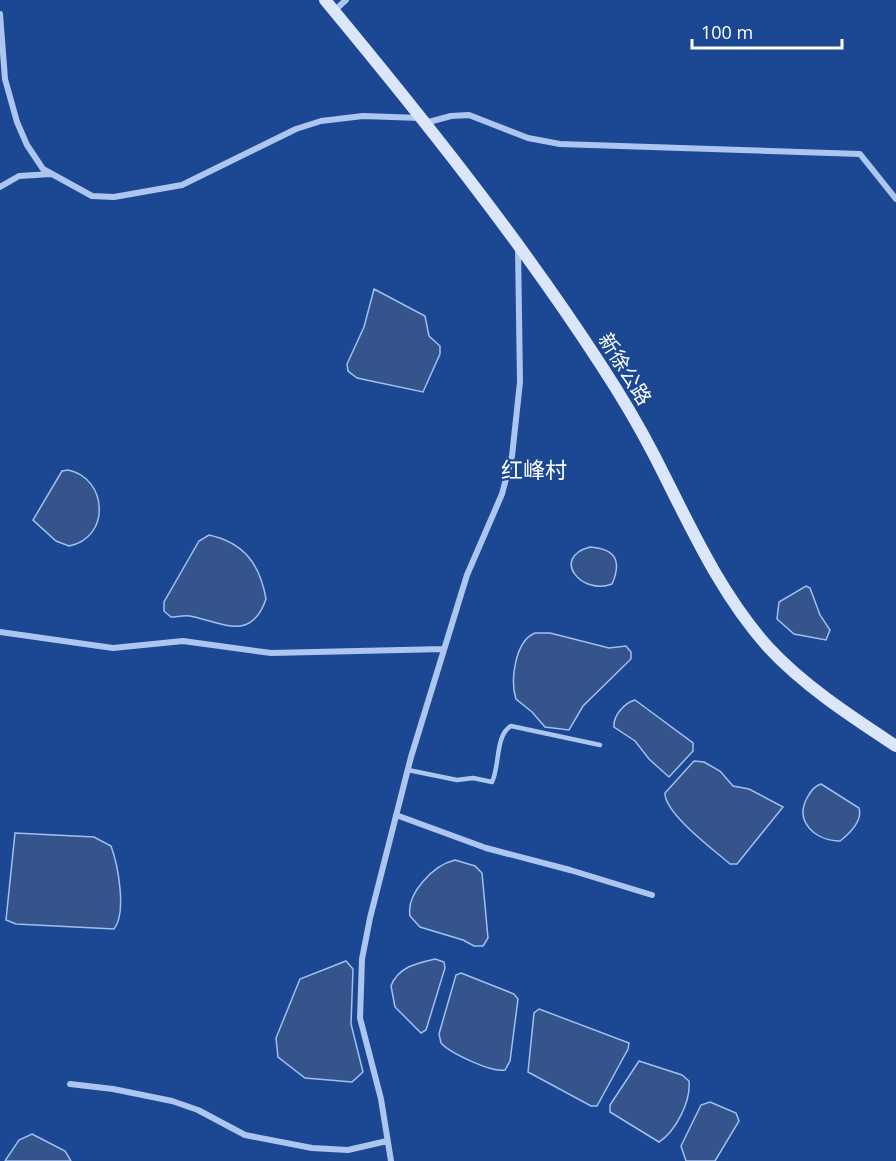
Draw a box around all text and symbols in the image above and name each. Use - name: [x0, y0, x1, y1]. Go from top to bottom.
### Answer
- scale bar: [692, 12, 842, 50]
- text: 100 m: [701, 20, 753, 44]
- street label: 新徐公路: [593, 328, 658, 410]
- district label: 红峰村: [501, 454, 567, 484]

